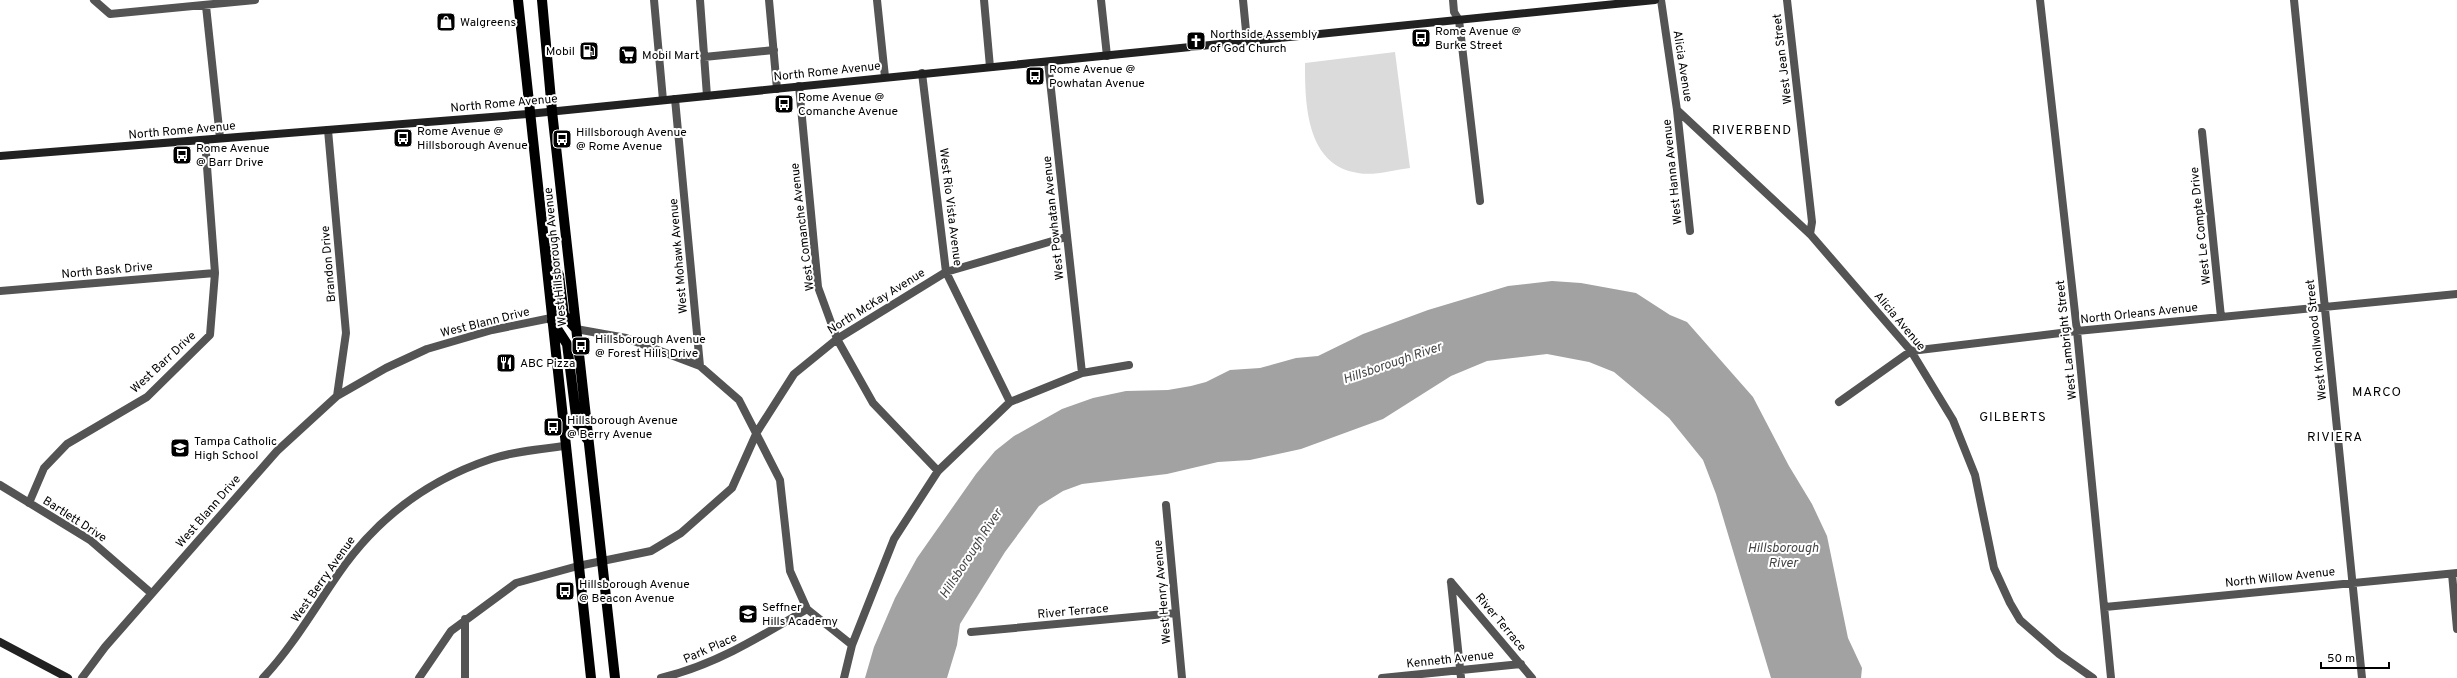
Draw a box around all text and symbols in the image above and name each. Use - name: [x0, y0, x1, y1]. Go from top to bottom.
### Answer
- shop icon: Walgreens: [435, 11, 457, 33]
- street label: West Jean Street: [1770, 13, 1796, 105]
- place label: Walgreens: [460, 15, 516, 31]
- place label: Rome Avenue @ Burke Street: [1435, 24, 1521, 54]
- place label: Northside Assembly of God Church: [1210, 27, 1317, 57]
- bus stop icon: Rome Avenue @ Burke Street: [1410, 27, 1432, 49]
- street label: Alicia Avenue: [1668, 29, 1696, 103]
- church icon: Northside Assembly of God Church: [1185, 30, 1207, 52]
- fuel station icon: Mobil: [578, 40, 600, 62]
- place label: Mobil: [546, 44, 575, 60]
- supermarket icon: Mobil Mart: [617, 44, 639, 66]
- place label: Mobil Mart: [642, 48, 699, 64]
- street label: North Rome Avenue: [773, 58, 881, 86]
- place label: Rome Avenue @ Powhatan Avenue: [1049, 62, 1145, 92]
- bus stop icon: Rome Avenue @ Powhatan Avenue: [1024, 65, 1046, 87]
- place label: Rome Avenue @ Comanche Avenue: [798, 90, 898, 120]
- street label: North Rome Avenue: [450, 91, 558, 117]
- bus stop icon: Rome Avenue @ Comanche Avenue: [773, 93, 795, 115]
- street label: North Rome Avenue: [128, 118, 236, 144]
- street label: West Hanna Avenue: [1659, 118, 1686, 225]
- district label: RIVERBEND: [1712, 123, 1792, 139]
- place label: Rome Avenue @ Hillsborough Avenue: [417, 124, 528, 154]
- place label: Hillsborough Avenue @ Rome Avenue: [576, 125, 687, 155]
- bus stop icon: Rome Avenue @ Hillsborough Avenue: [392, 127, 414, 149]
- bus stop icon: Hillsborough Avenue @ Rome Avenue: [551, 128, 573, 150]
- place label: Rome Avenue @ Barr Drive: [196, 141, 270, 171]
- bus stop icon: Rome Avenue @ Barr Drive: [171, 144, 193, 166]
- street label: West Rio Vista Avenue: [935, 147, 965, 267]
- street label: West Powhatan Avenue: [1040, 155, 1068, 281]
- street label: West Comanche Avenue: [787, 162, 819, 292]
- street label: West Le Compte Drive: [2187, 166, 2215, 286]
- street label: West Hillsborough Avenue: [541, 187, 571, 327]
- street label: West Mohawk Avenue: [666, 198, 692, 314]
- street label: Brandon Drive: [318, 225, 340, 303]
- street label: North Bask Drive: [61, 259, 153, 283]
- street label: North McKay Avenue: [825, 265, 928, 338]
- street label: West Lambright Street: [2053, 279, 2081, 401]
- street label: West Knollwood Street: [2303, 279, 2331, 401]
- street label: Alicia Avenue: [1870, 289, 1929, 354]
- street label: North Orleans Avenue: [2080, 300, 2199, 328]
- street label: West Blann Drive: [439, 304, 532, 342]
- street label: West Barr Drive: [128, 328, 200, 397]
- place label: Hillsborough Avenue @ Forest Hills Drive: [595, 332, 706, 362]
- bus stop icon: Hillsborough Avenue @ Forest Hills Drive: [570, 335, 592, 357]
- water label: Hillsborough River: [1341, 339, 1445, 388]
- restaurant icon: ABC Pizza: [495, 352, 517, 374]
- place label: ABC Pizza: [520, 356, 575, 372]
- district label: MARCO: [2352, 385, 2402, 401]
- district label: GILBERTS: [1979, 410, 2047, 426]
- place label: Hillsborough Avenue @ Berry Avenue: [567, 413, 678, 443]
- bus stop icon: Hillsborough Avenue @ Berry Avenue: [542, 416, 564, 438]
- district label: RIVIERA: [2307, 430, 2363, 446]
- place label: Tampa Catholic High School: [194, 434, 277, 464]
- school or university icon: Tampa Catholic High School: [169, 437, 191, 459]
- street label: West Blann Drive: [173, 472, 245, 551]
- street label: Bartlett Drive: [39, 493, 110, 546]
- water label: Hillsborough River: [937, 505, 1007, 602]
- street label: West Berry Avenue: [288, 533, 360, 626]
- street label: West Henry Avenue: [1150, 539, 1176, 645]
- water label: Hillsborough River: [1747, 541, 1819, 572]
- street label: North Willow Avenue: [2224, 564, 2336, 592]
- place label: Hillsborough Avenue @ Beacon Avenue: [579, 577, 690, 607]
- bus stop icon: Hillsborough Avenue @ Beacon Avenue: [554, 580, 576, 602]
- street label: River Terrace: [1471, 590, 1529, 655]
- place label: Seffner Hills Academy: [762, 600, 838, 630]
- street label: River Terrace: [1037, 601, 1109, 623]
- school or university icon: Seffner Hills Academy: [737, 603, 759, 625]
- street label: Park Place: [681, 630, 740, 668]
- scale bar: [2321, 644, 2389, 670]
- street label: Kenneth Avenue: [1406, 647, 1495, 673]
- text: 50 m: [2327, 651, 2355, 667]

